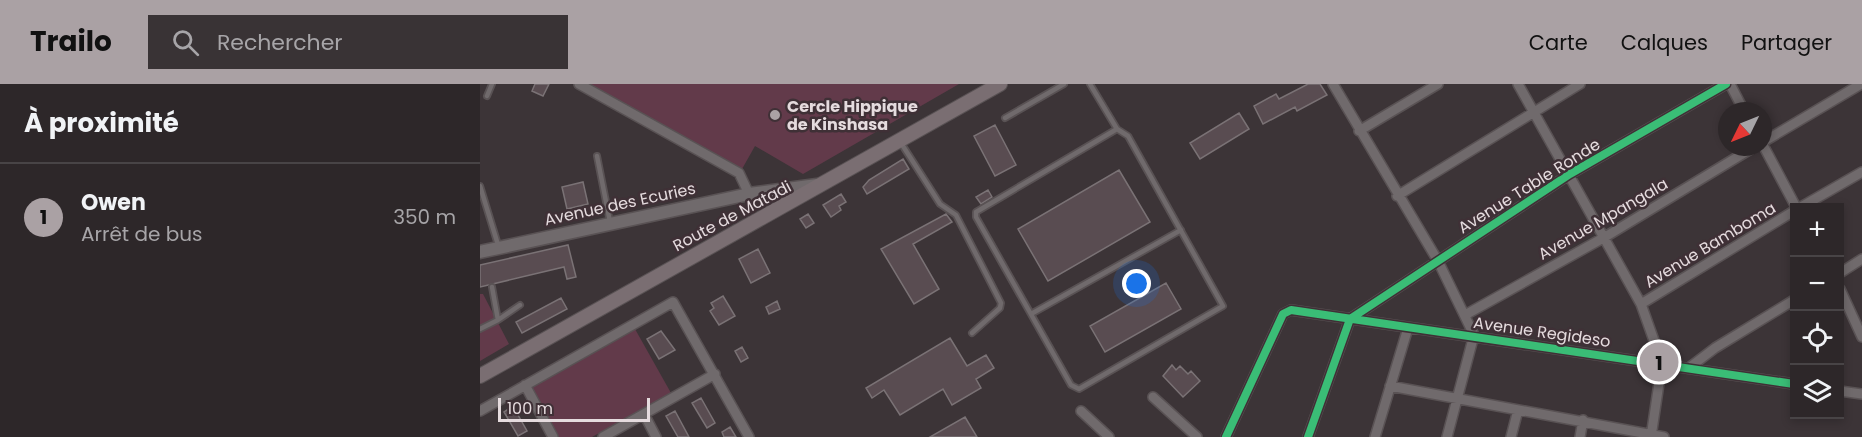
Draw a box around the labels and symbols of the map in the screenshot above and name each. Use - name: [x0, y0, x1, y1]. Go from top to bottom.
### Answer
- place label: Cercle Hippique de Kinshasa: [787, 95, 918, 136]
- north arrow: [1718, 102, 1772, 156]
- marker: Cercle Hippique de Kinshasa: [768, 108, 782, 122]
- street label: Avenue Table Ronde: [1453, 133, 1605, 239]
- street label: Avenue Mpangala: [1534, 172, 1672, 266]
- street label: Route de Matadi: [669, 175, 795, 257]
- street label: Avenue des Ecuries: [542, 177, 698, 231]
- street label: Avenue Bamboma: [1640, 197, 1780, 293]
- your location: [1122, 269, 1151, 298]
- street label: Avenue Regideso: [1472, 311, 1612, 353]
- pin: 1: [1640, 340, 1678, 384]
- scale bar: [498, 395, 650, 422]

